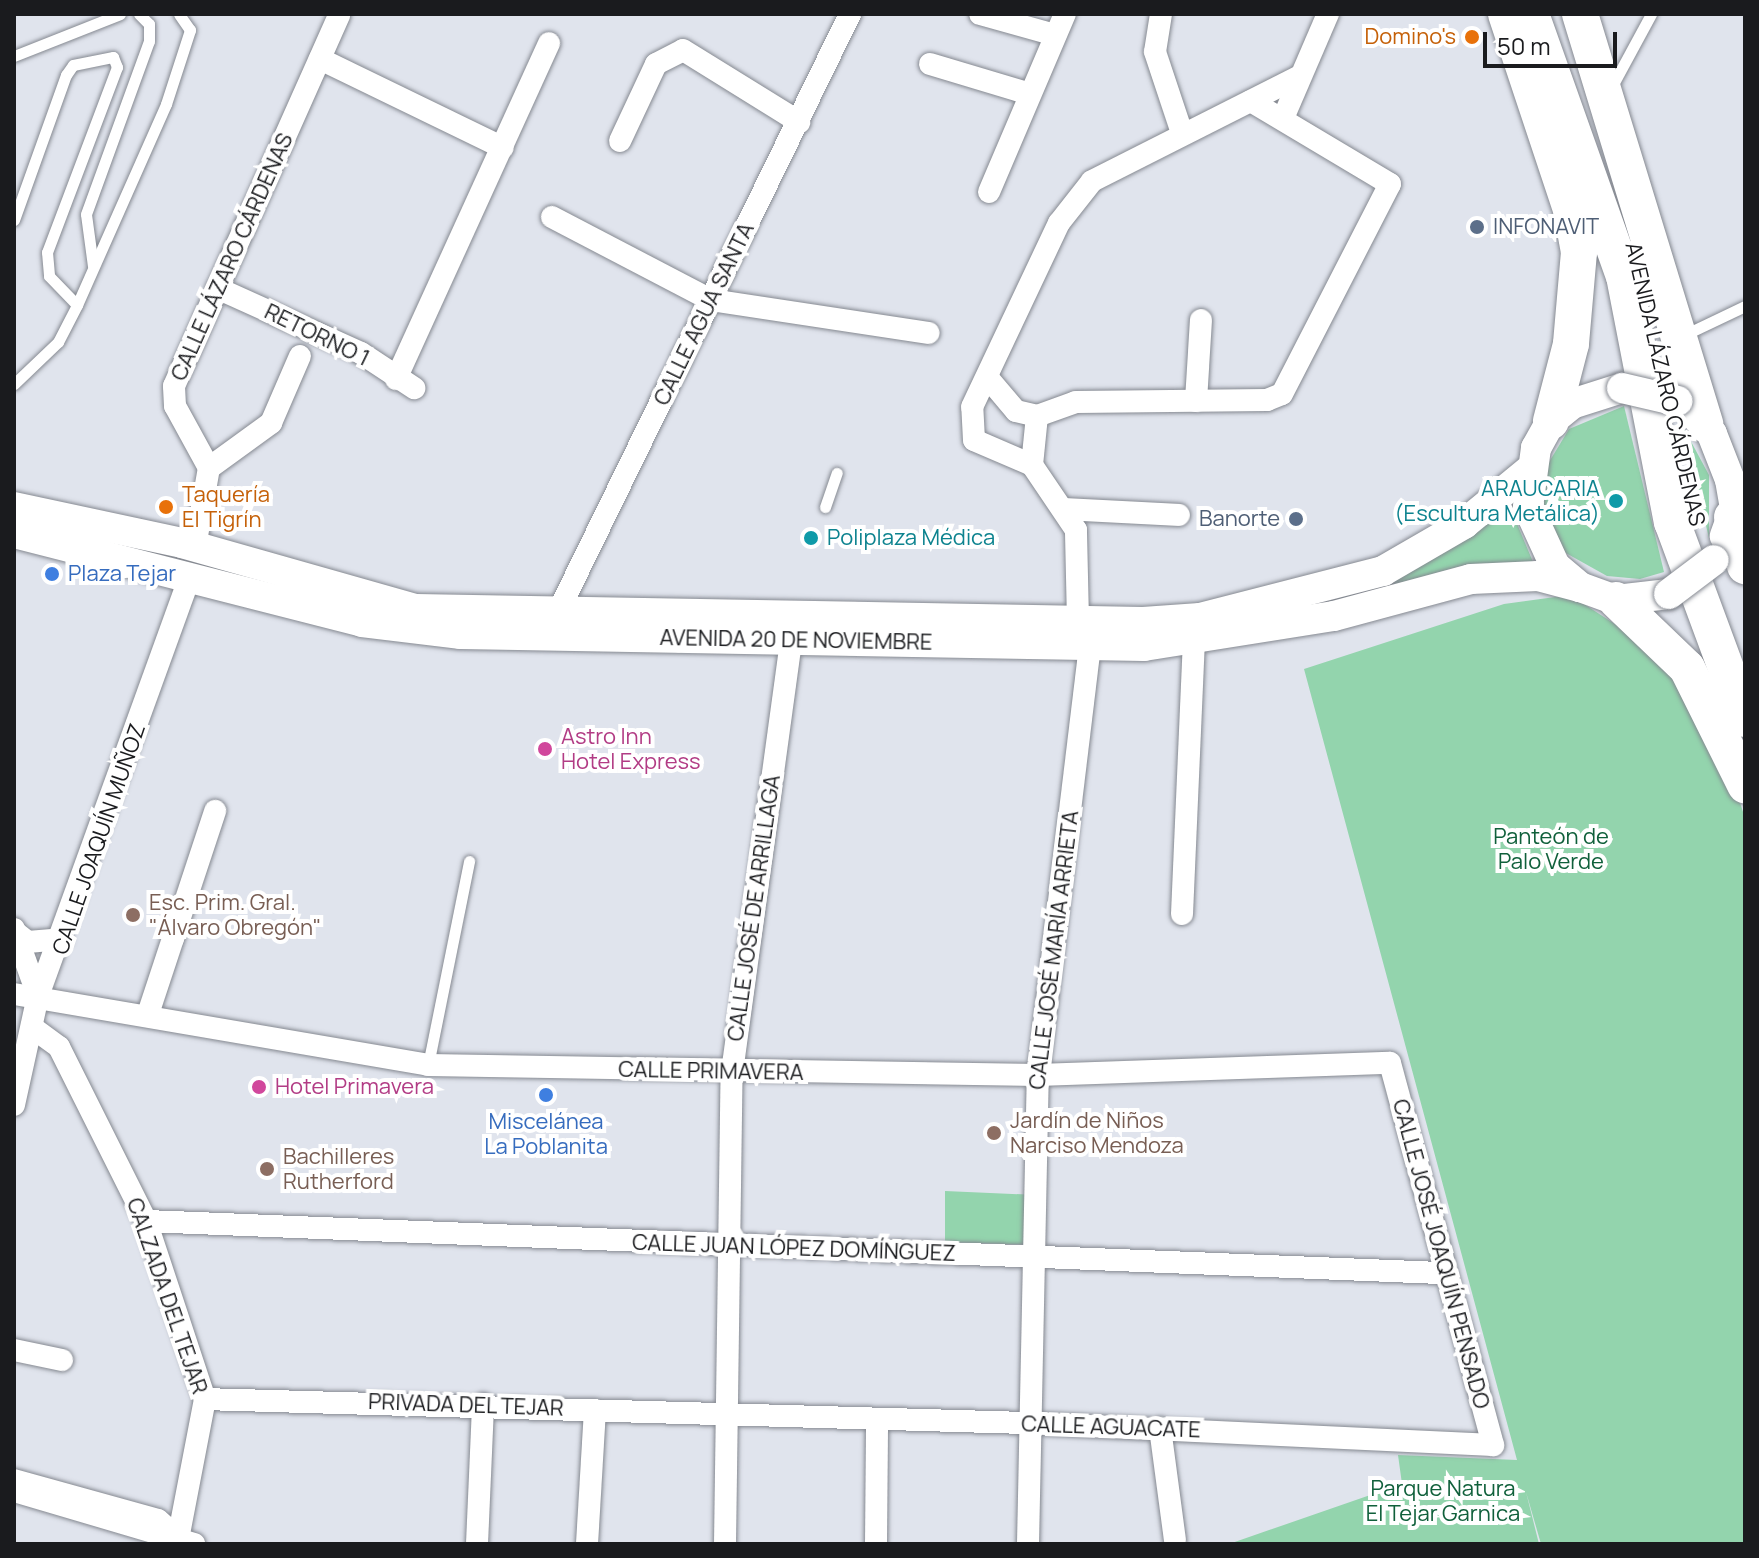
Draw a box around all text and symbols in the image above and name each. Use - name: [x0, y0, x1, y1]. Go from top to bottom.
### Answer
- scale bar: [1487, 16, 1621, 66]
- place label: Domino's: [1365, 24, 1456, 50]
- marker: Domino's: [1463, 28, 1481, 46]
- text: 50 m: [1497, 29, 1551, 62]
- street label: CALLE LÁZARO CÁRDENAS: [165, 129, 299, 385]
- place label: INFONAVIT: [1493, 214, 1599, 240]
- street label: CALLE AGUA SANTA: [648, 218, 760, 410]
- marker: INFONAVIT: [1468, 218, 1486, 236]
- street label: AVENIDA LÁZARO CÁRDENAS: [1619, 240, 1711, 528]
- street label: RETORNO 1: [260, 298, 374, 372]
- place label: ARAUCARIA (Escultura Metálica): [1394, 475, 1600, 526]
- place label: Taquería El Tigrín: [182, 481, 270, 532]
- marker: ARAUCARIA (Escultura Metálica): [1607, 492, 1625, 510]
- marker: Taquería El Tigrín: [157, 498, 175, 516]
- place label: Banorte: [1199, 506, 1280, 532]
- marker: Banorte: [1287, 510, 1305, 528]
- place label: Poliplaza Médica: [827, 525, 995, 551]
- marker: Poliplaza Médica: [802, 529, 820, 547]
- place label: Plaza Tejar: [68, 561, 176, 587]
- marker: Plaza Tejar: [43, 565, 61, 583]
- street label: AVENIDA 20 DE NOVIEMBRE: [659, 624, 933, 656]
- street label: CALLE JOAQUÍN MUÑOZ: [47, 720, 151, 958]
- place label: Astro Inn Hotel Express: [561, 723, 701, 774]
- marker: Astro Inn Hotel Express: [536, 740, 554, 758]
- street label: CALLE JOSÉ DE ARRILLAGA: [722, 773, 786, 1043]
- street label: CALLE JOSÉ MARÍA ARRIETA: [1024, 809, 1084, 1091]
- park label: Panteón de Palo Verde: [1493, 823, 1609, 874]
- place label: Esc. Prim. Gral. "Álvaro Obregón": [149, 889, 321, 940]
- marker: Esc. Prim. Gral. "Álvaro Obregón": [124, 906, 142, 924]
- street label: CALLE PRIMAVERA: [618, 1056, 804, 1086]
- place label: Hotel Primavera: [275, 1074, 434, 1100]
- marker: Hotel Primavera: [250, 1078, 268, 1096]
- marker: Miscelánea La Poblanita: [537, 1086, 555, 1104]
- street label: CALLE JOSÉ JOAQUÍN PENSADO: [1387, 1096, 1495, 1412]
- place label: Jardín de Niños Narciso Mendoza: [1010, 1107, 1184, 1158]
- place label: Miscelánea La Poblanita: [484, 1108, 608, 1160]
- marker: Jardín de Niños Narciso Mendoza: [985, 1124, 1003, 1142]
- place label: Bachilleres Rutherford: [283, 1143, 394, 1194]
- marker: Bachilleres Rutherford: [258, 1160, 276, 1178]
- street label: CALZADA DEL TEJAR: [121, 1194, 213, 1398]
- street label: CALLE JUAN LÓPEZ DOMÍNGUEZ: [632, 1229, 956, 1267]
- street label: PRIVADA DEL TEJAR: [367, 1388, 565, 1422]
- street label: CALLE AGUACATE: [1021, 1411, 1201, 1443]
- park label: Parque Natura El Tejar Garnica: [1366, 1475, 1520, 1526]

